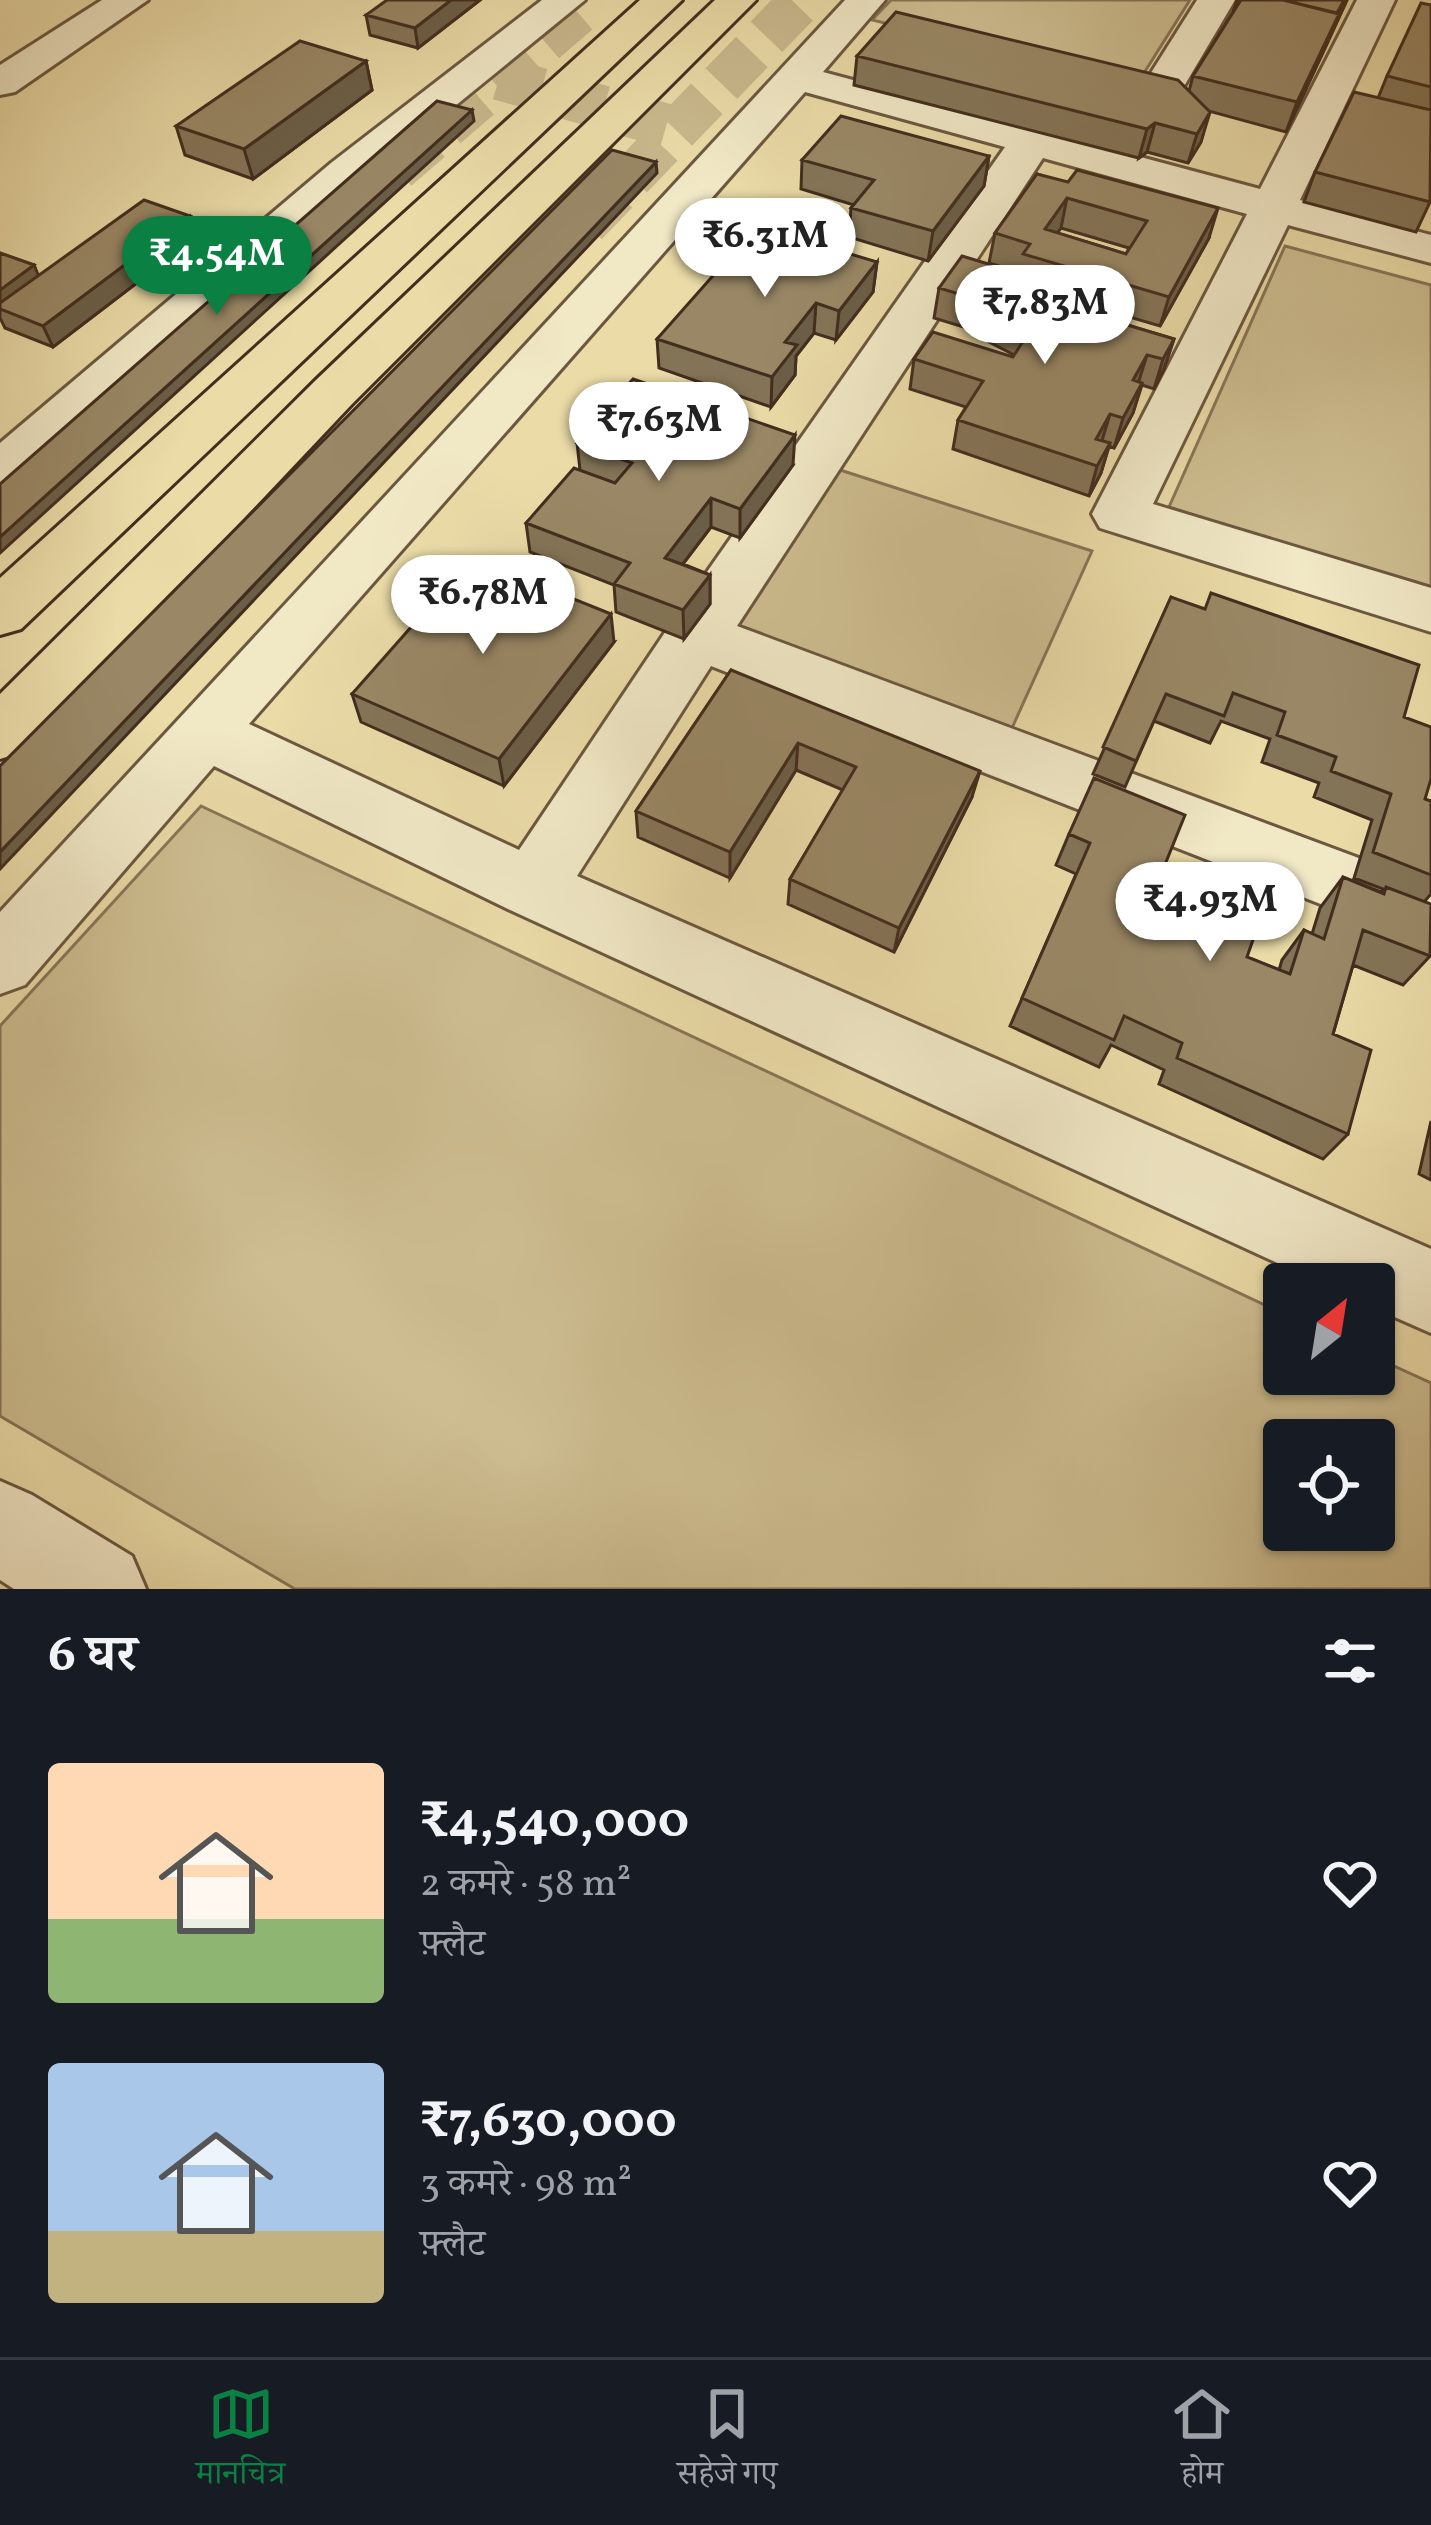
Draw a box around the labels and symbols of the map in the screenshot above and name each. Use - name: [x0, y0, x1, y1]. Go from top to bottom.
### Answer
- pin: ₹6.31M: [667, 198, 863, 300]
- pin: ₹4.54M: [119, 216, 315, 318]
- pin: ₹7.83M: [947, 265, 1143, 367]
- pin: ₹7.63M: [561, 382, 757, 484]
- pin: ₹6.78M: [385, 555, 581, 657]
- pin: ₹4.93M: [1112, 862, 1308, 964]
- north arrow: [1263, 1263, 1395, 1395]

